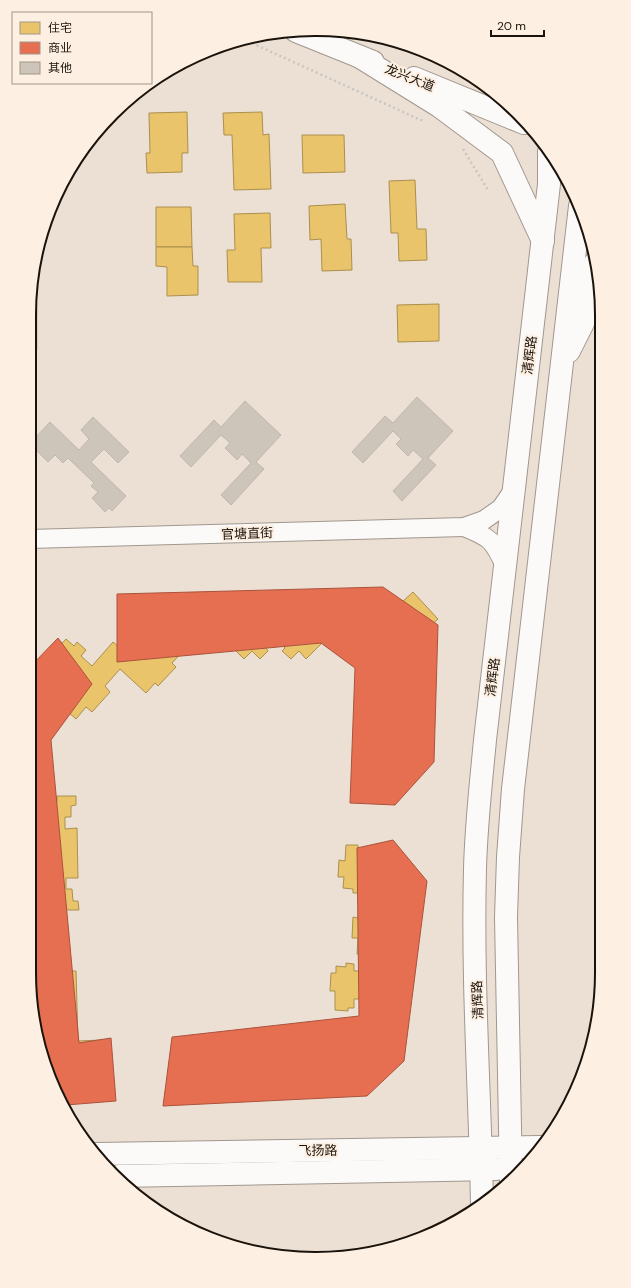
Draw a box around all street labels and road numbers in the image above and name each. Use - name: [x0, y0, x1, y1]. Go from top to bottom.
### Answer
- street label: 龙兴大道: [383, 60, 437, 95]
- street label: 清辉路: [519, 335, 540, 375]
- street label: 官塘直街: [221, 524, 273, 543]
- street label: 清辉路: [482, 657, 503, 697]
- street label: 清辉路: [468, 980, 487, 1020]
- street label: 飞扬路: [298, 1142, 338, 1159]

